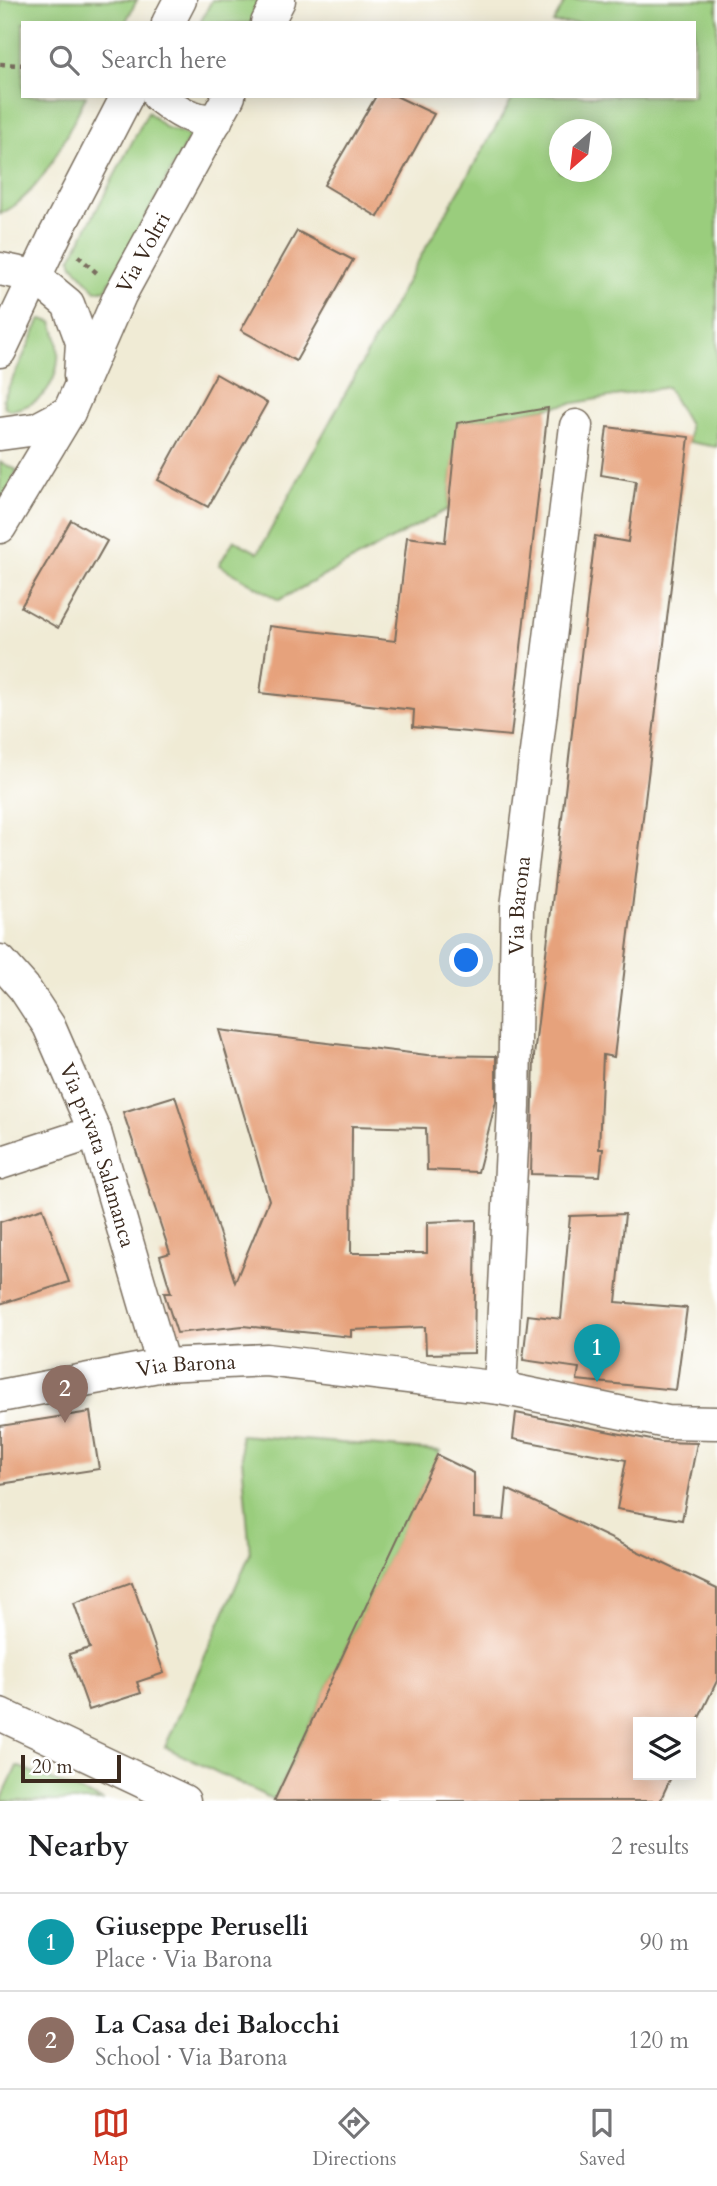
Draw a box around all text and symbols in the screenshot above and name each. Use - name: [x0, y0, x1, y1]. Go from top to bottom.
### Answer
- search box: [21, 21, 696, 98]
- icon: search: [45, 41, 83, 79]
- text: Search here: [101, 42, 227, 77]
- north arrow: [549, 119, 612, 182]
- street label: Via Voltri: [109, 207, 177, 298]
- street label: Via Barona: [502, 854, 538, 955]
- your location: [449, 943, 483, 977]
- street label: Via privata Salamanca: [52, 1058, 142, 1251]
- pin: 1: [574, 1324, 620, 1382]
- street label: Via Barona: [134, 1347, 236, 1384]
- pin: 2: [42, 1365, 88, 1423]
- map controls: [633, 1717, 696, 1780]
- button: layers: [633, 1717, 696, 1780]
- scale bar: [21, 1752, 121, 1784]
- text: 20 m: [32, 1754, 73, 1780]
- text: Nearby: [28, 1826, 129, 1867]
- text: 2 results: [611, 1831, 689, 1862]
- text: Giuseppe Peruselli: [95, 1909, 308, 1944]
- text: 1: [45, 1927, 57, 1958]
- text: 90 m: [640, 1927, 689, 1958]
- text: Place · Via Barona: [95, 1944, 272, 1975]
- text: La Casa dei Balocchi: [95, 2007, 340, 2042]
- text: 2: [45, 2025, 57, 2056]
- text: 120 m: [628, 2025, 689, 2056]
- text: School · Via Barona: [95, 2042, 287, 2073]
- tab: Map: [92, 2104, 130, 2172]
- tab: Directions: [313, 2104, 396, 2172]
- tab: Saved: [579, 2104, 625, 2172]

